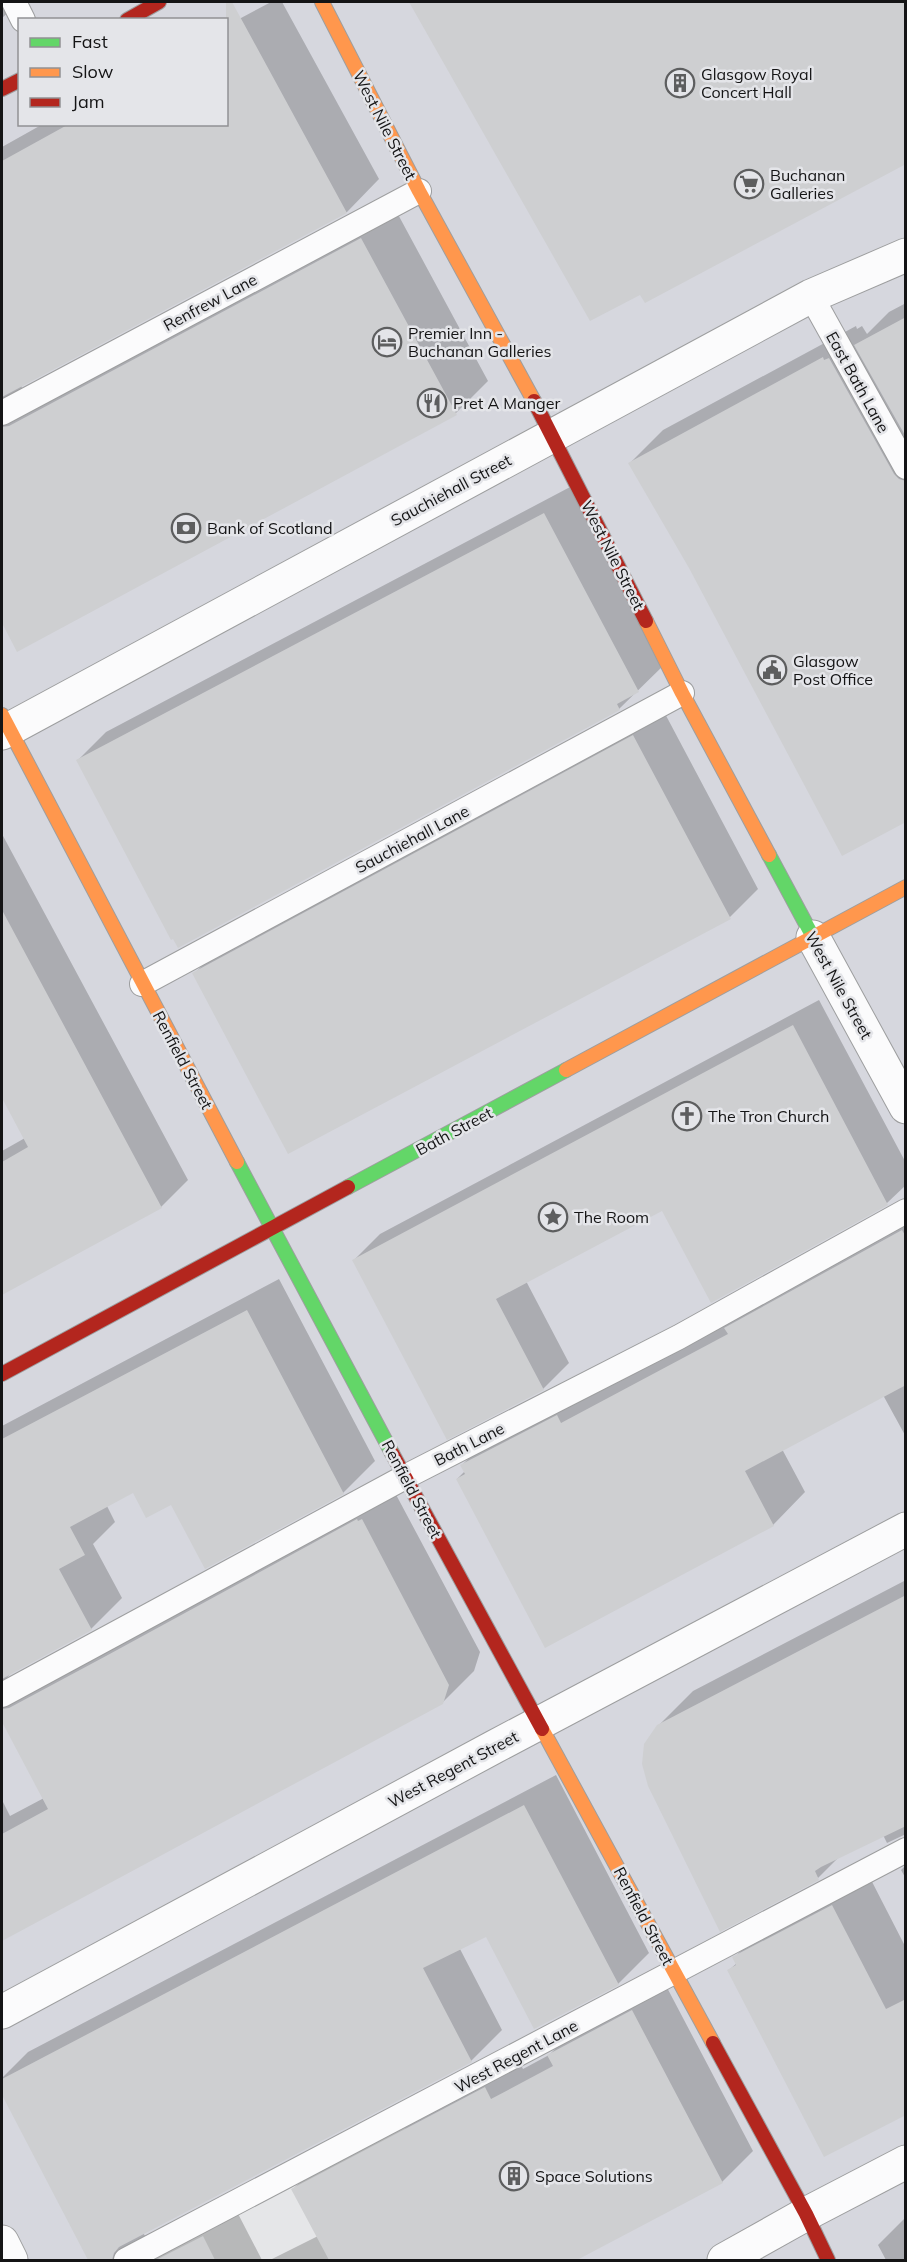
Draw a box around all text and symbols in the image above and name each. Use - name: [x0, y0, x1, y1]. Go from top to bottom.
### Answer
- legend: [18, 18, 228, 126]
- text: Fast: [72, 30, 108, 53]
- text: Slow: [72, 60, 114, 83]
- place label: Glasgow Royal Concert Hall: [701, 64, 812, 102]
- street label: West Nile Street: [349, 67, 421, 183]
- building icon: Glasgow Royal Concert Hall: [664, 67, 696, 99]
- text: Jam: [72, 90, 105, 113]
- place label: Buchanan Galleries: [770, 165, 845, 203]
- supermarket icon: Buchanan Galleries: [733, 168, 765, 200]
- street label: Renfrew Lane: [160, 269, 260, 335]
- place label: Premier Inn - Buchanan Galleries: [408, 323, 551, 361]
- hotel icon: Premier Inn - Buchanan Galleries: [371, 326, 403, 358]
- street label: East Bath Lane: [822, 328, 894, 436]
- restaurant icon: Pret A Manger: [416, 387, 448, 419]
- place label: Pret A Manger: [453, 393, 560, 413]
- street label: Sauchiehall Street: [387, 450, 515, 530]
- street label: West Nile Street: [577, 497, 649, 613]
- bank icon: Bank of Scotland: [170, 512, 202, 544]
- place label: Bank of Scotland: [207, 518, 333, 538]
- place label: Glasgow Post Office: [793, 651, 873, 689]
- public building icon: Glasgow Post Office: [756, 654, 788, 686]
- street label: Sauchiehall Lane: [352, 801, 472, 877]
- street label: West Nile Street: [801, 928, 877, 1043]
- street label: Renfield Street: [149, 1007, 218, 1113]
- church icon: The Tron Church: [671, 1100, 703, 1132]
- street label: Bath Street: [412, 1102, 496, 1160]
- place label: The Tron Church: [708, 1106, 829, 1126]
- place icon: The Room: [537, 1201, 569, 1233]
- place label: The Room: [574, 1207, 649, 1227]
- street label: Bath Lane: [431, 1418, 507, 1470]
- street label: Renfield Street: [378, 1436, 447, 1542]
- street label: West Regent Street: [384, 1726, 522, 1812]
- street label: Renfield Street: [610, 1863, 679, 1969]
- street label: West Regent Lane: [451, 2015, 581, 2097]
- building icon: Space Solutions: [498, 2160, 530, 2192]
- place label: Space Solutions: [535, 2166, 653, 2186]

